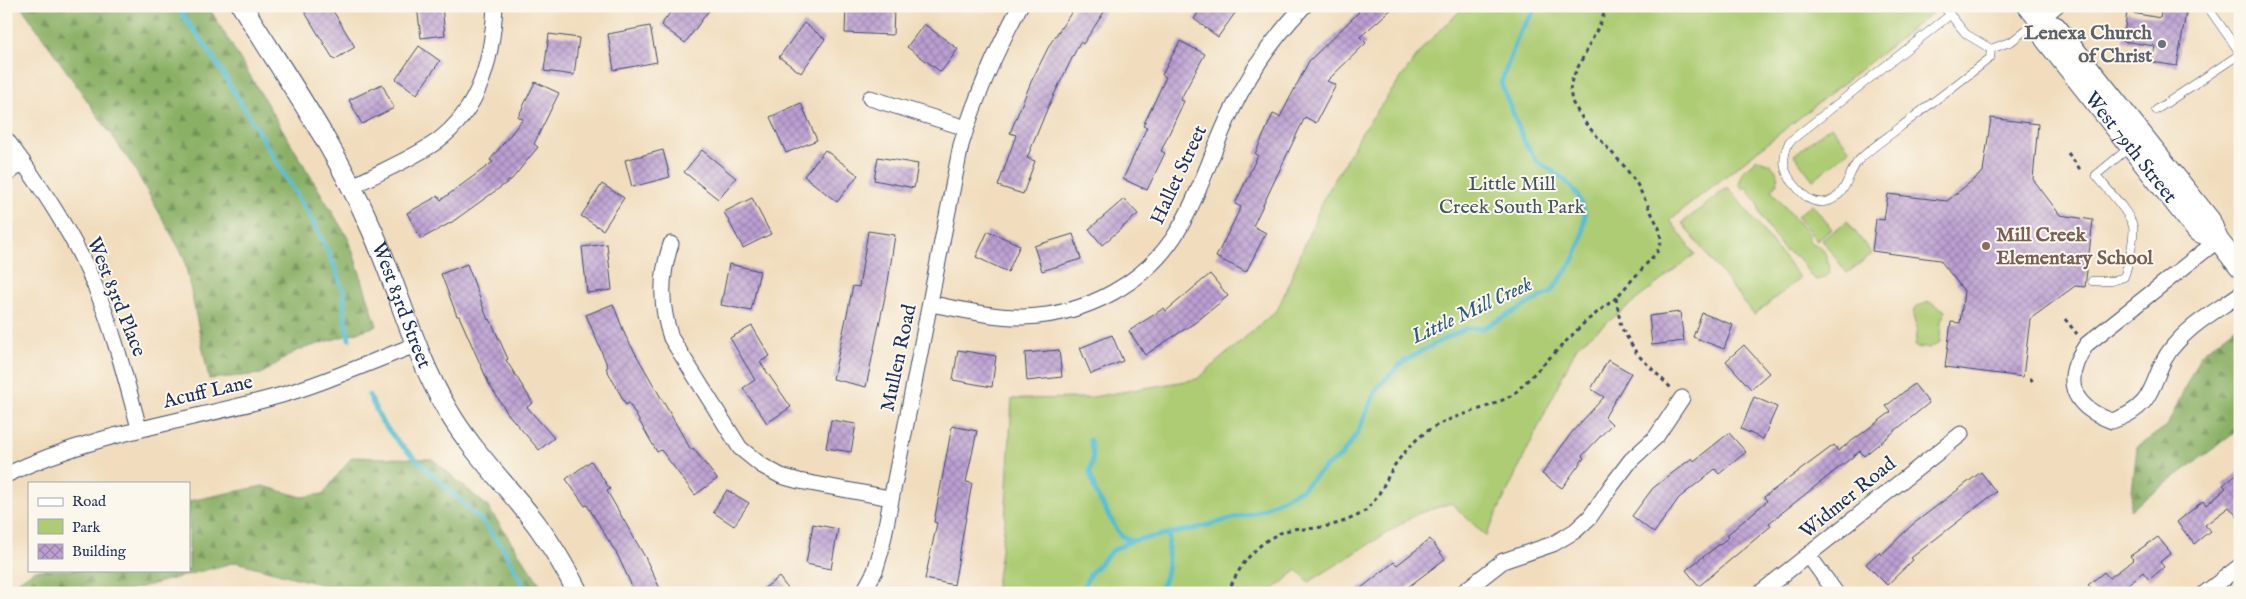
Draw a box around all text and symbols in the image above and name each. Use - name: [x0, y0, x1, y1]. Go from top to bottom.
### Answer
- place label: Lenexa Church of Christ: [2024, 21, 2152, 69]
- marker: Lenexa Church of Christ: [2156, 38, 2168, 50]
- street label: West 79th Street: [2079, 87, 2183, 208]
- street label: Hallet Street: [1145, 121, 1213, 229]
- park label: Little Mill Creek South Park: [1439, 172, 1585, 220]
- place label: Mill Creek Elementary School: [1996, 223, 2154, 271]
- street label: West 83rd Place: [81, 234, 151, 360]
- street label: West 83rd Street: [366, 238, 437, 372]
- marker: Mill Creek Elementary School: [1980, 240, 1992, 252]
- water label: Little Mill Creek: [1406, 271, 1537, 351]
- street label: Mullen Road: [875, 302, 923, 414]
- street label: Acuff Lane: [160, 370, 255, 415]
- street label: Widmer Road: [1795, 451, 1901, 544]
- legend: [28, 482, 190, 572]
- text: Road: [72, 492, 107, 511]
- text: Park: [72, 518, 102, 537]
- text: Building: [72, 542, 127, 561]

